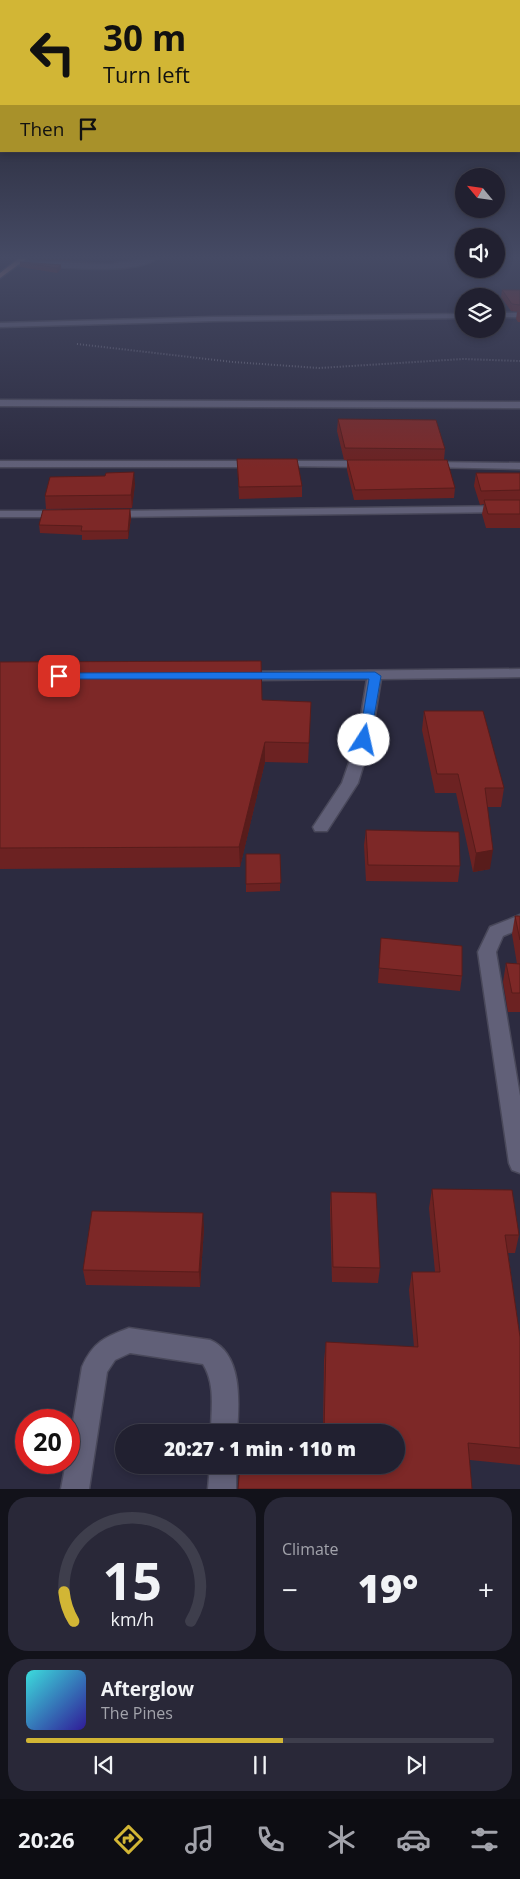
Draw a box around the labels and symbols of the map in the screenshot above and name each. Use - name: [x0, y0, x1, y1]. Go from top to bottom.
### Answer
- north arrow: [455, 168, 505, 218]
- pin: [38, 655, 80, 697]
- position arrow: [337, 713, 389, 765]
- speed limit sign: 20: [15, 1409, 80, 1474]

